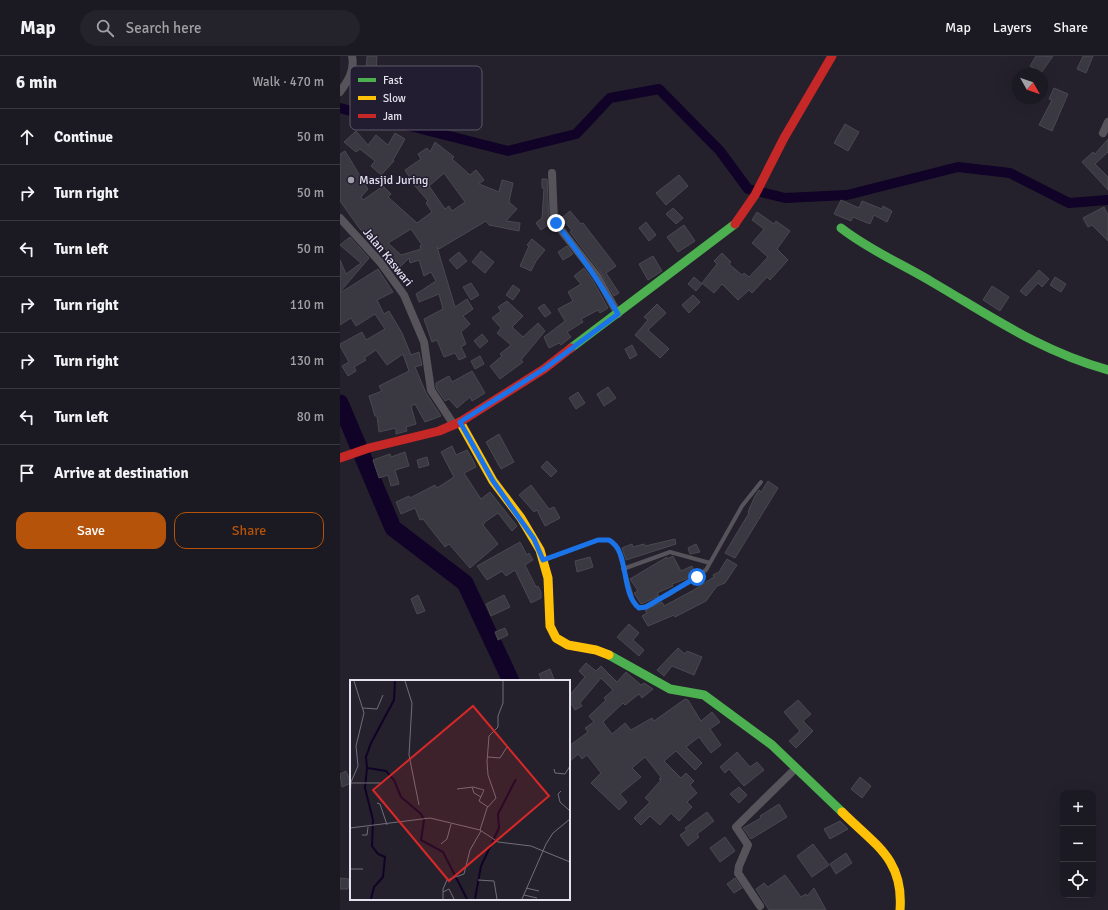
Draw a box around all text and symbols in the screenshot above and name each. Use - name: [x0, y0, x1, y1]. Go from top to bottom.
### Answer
- search box: [80, 10, 360, 46]
- text: Map: [20, 16, 56, 40]
- icon: search: [94, 17, 116, 39]
- text: Search here: [126, 19, 201, 37]
- text: Map: [945, 19, 971, 36]
- text: Layers: [993, 19, 1032, 36]
- text: Share: [1054, 19, 1088, 36]
- legend: [350, 66, 482, 130]
- north arrow: [1012, 68, 1048, 104]
- text: 6 min: [16, 72, 57, 93]
- text: Walk · 470 m: [253, 74, 324, 90]
- text: Fast: [383, 74, 403, 87]
- text: Slow: [383, 92, 406, 105]
- text: Jam: [383, 110, 402, 123]
- icon: ahead: [16, 126, 38, 148]
- text: Continue: [54, 128, 113, 146]
- text: 50 m: [297, 129, 324, 145]
- place label: Masjid Juring: [359, 173, 428, 188]
- marker: Masjid Juring: [346, 175, 356, 185]
- icon: right: [16, 182, 38, 204]
- text: Turn right: [54, 184, 119, 202]
- text: 50 m: [297, 185, 324, 201]
- route end: [547, 214, 565, 232]
- street label: Jalan Kaswari: [359, 225, 416, 290]
- icon: left: [16, 238, 38, 260]
- text: Turn left: [54, 240, 108, 258]
- text: 50 m: [297, 241, 324, 257]
- icon: right: [16, 294, 38, 316]
- text: Turn right: [54, 296, 119, 314]
- text: 110 m: [290, 297, 324, 313]
- icon: right: [16, 350, 38, 372]
- text: Turn right: [54, 352, 119, 370]
- text: 130 m: [290, 353, 324, 369]
- icon: left: [16, 406, 38, 428]
- text: Turn left: [54, 408, 108, 426]
- text: 80 m: [297, 409, 324, 425]
- icon: arrive: [16, 462, 38, 484]
- text: Arrive at destination: [54, 464, 189, 482]
- button: Save: [16, 512, 166, 549]
- button: Share: [174, 512, 324, 549]
- route start: [688, 568, 706, 586]
- inset map: [350, 680, 570, 900]
- map controls: [1060, 790, 1096, 898]
- button: +: [1060, 790, 1096, 826]
- button: −: [1060, 826, 1096, 862]
- button: locate: [1060, 862, 1096, 898]

